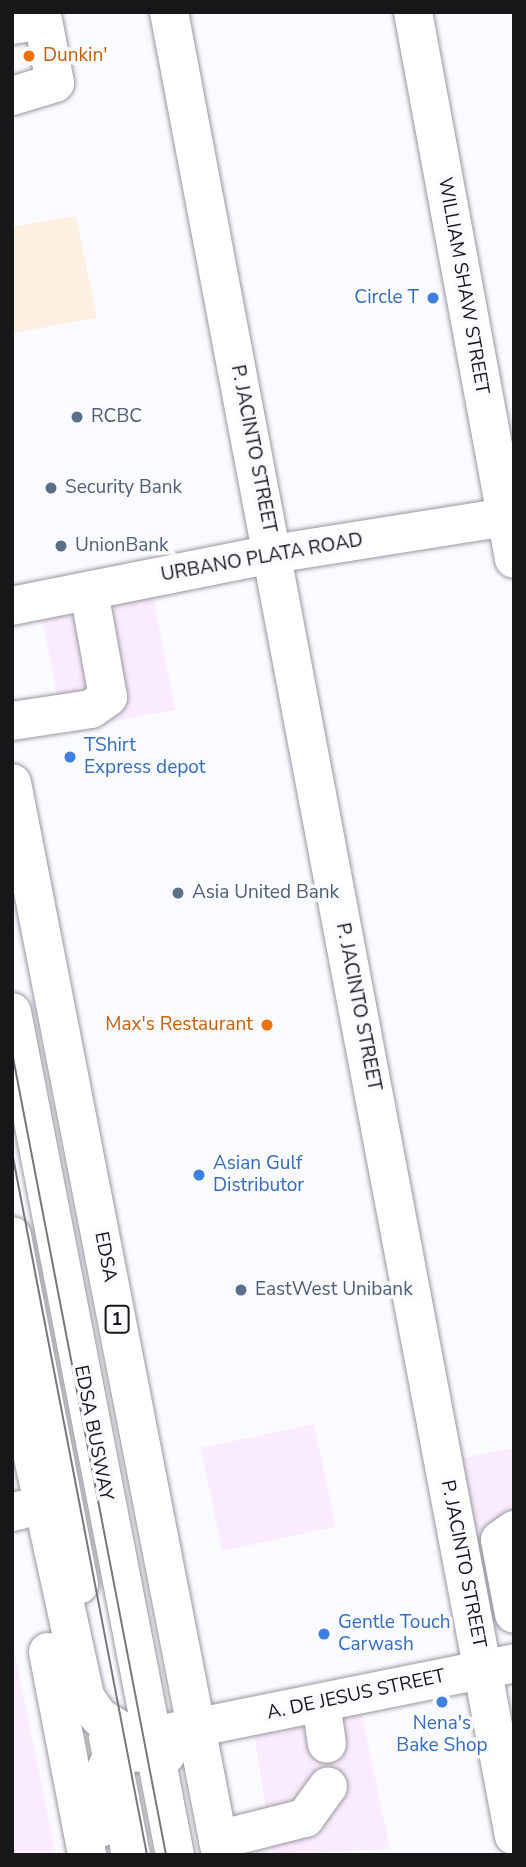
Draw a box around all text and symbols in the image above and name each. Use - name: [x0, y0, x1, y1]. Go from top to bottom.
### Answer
- place label: Dunkin': [43, 45, 107, 67]
- marker: Dunkin': [21, 48, 37, 64]
- street label: WILLIAM SHAW STREET: [433, 176, 493, 396]
- place label: Circle T: [354, 287, 419, 309]
- marker: Circle T: [425, 290, 441, 306]
- street label: P. JACINTO STREET: [226, 363, 280, 535]
- place label: RCBC: [91, 406, 142, 428]
- marker: RCBC: [69, 409, 85, 425]
- place label: Security Bank: [65, 477, 182, 499]
- marker: Security Bank: [43, 480, 59, 496]
- street label: URBANO PLATA ROAD: [159, 529, 365, 587]
- place label: UnionBank: [75, 535, 169, 557]
- marker: UnionBank: [53, 538, 69, 554]
- place label: TShirt Express depot: [84, 735, 205, 779]
- marker: TShirt Express depot: [62, 749, 78, 765]
- place label: Asia United Bank: [192, 882, 339, 904]
- marker: Asia United Bank: [170, 885, 186, 901]
- street label: P. JACINTO STREET: [331, 921, 385, 1093]
- place label: Max's Restaurant: [105, 1014, 253, 1036]
- marker: Max's Restaurant: [259, 1017, 275, 1033]
- place label: Asian Gulf Distributor: [213, 1153, 304, 1197]
- marker: Asian Gulf Distributor: [191, 1167, 207, 1183]
- street label: EDSA: [89, 1230, 121, 1284]
- place label: EastWest Unibank: [255, 1279, 413, 1301]
- marker: EastWest Unibank: [233, 1282, 249, 1298]
- road number: 1: [103, 1304, 131, 1334]
- street label: EDSA BUSWAY: [69, 1363, 117, 1503]
- street label: P. JACINTO STREET: [436, 1478, 490, 1650]
- place label: Gentle Touch Carwash: [338, 1612, 451, 1656]
- marker: Gentle Touch Carwash: [316, 1626, 332, 1642]
- street label: A. DE JESUS STREET: [265, 1665, 447, 1725]
- marker: Nena's Bake Shop: [434, 1694, 450, 1710]
- place label: Nena's Bake Shop: [396, 1713, 488, 1757]

